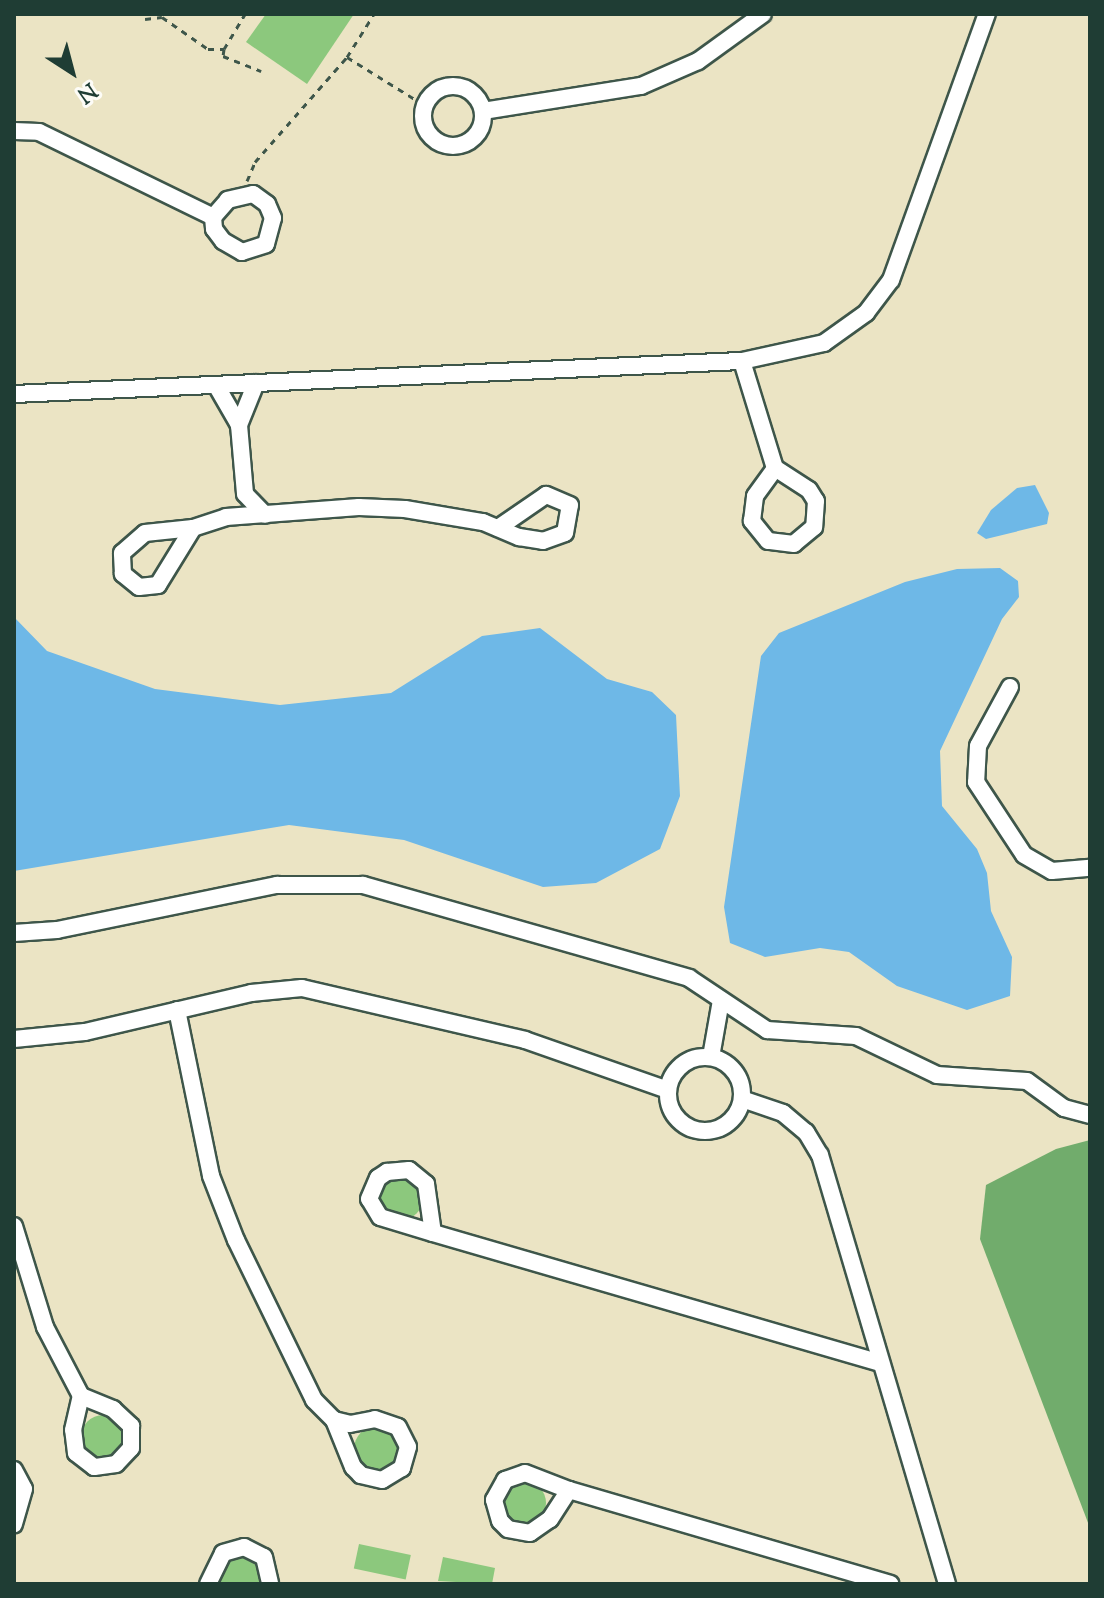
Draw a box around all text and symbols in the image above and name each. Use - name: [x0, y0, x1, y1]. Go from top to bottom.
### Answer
- north arrow: [32, 32, 112, 112]
- text: N: [70, 73, 103, 110]

